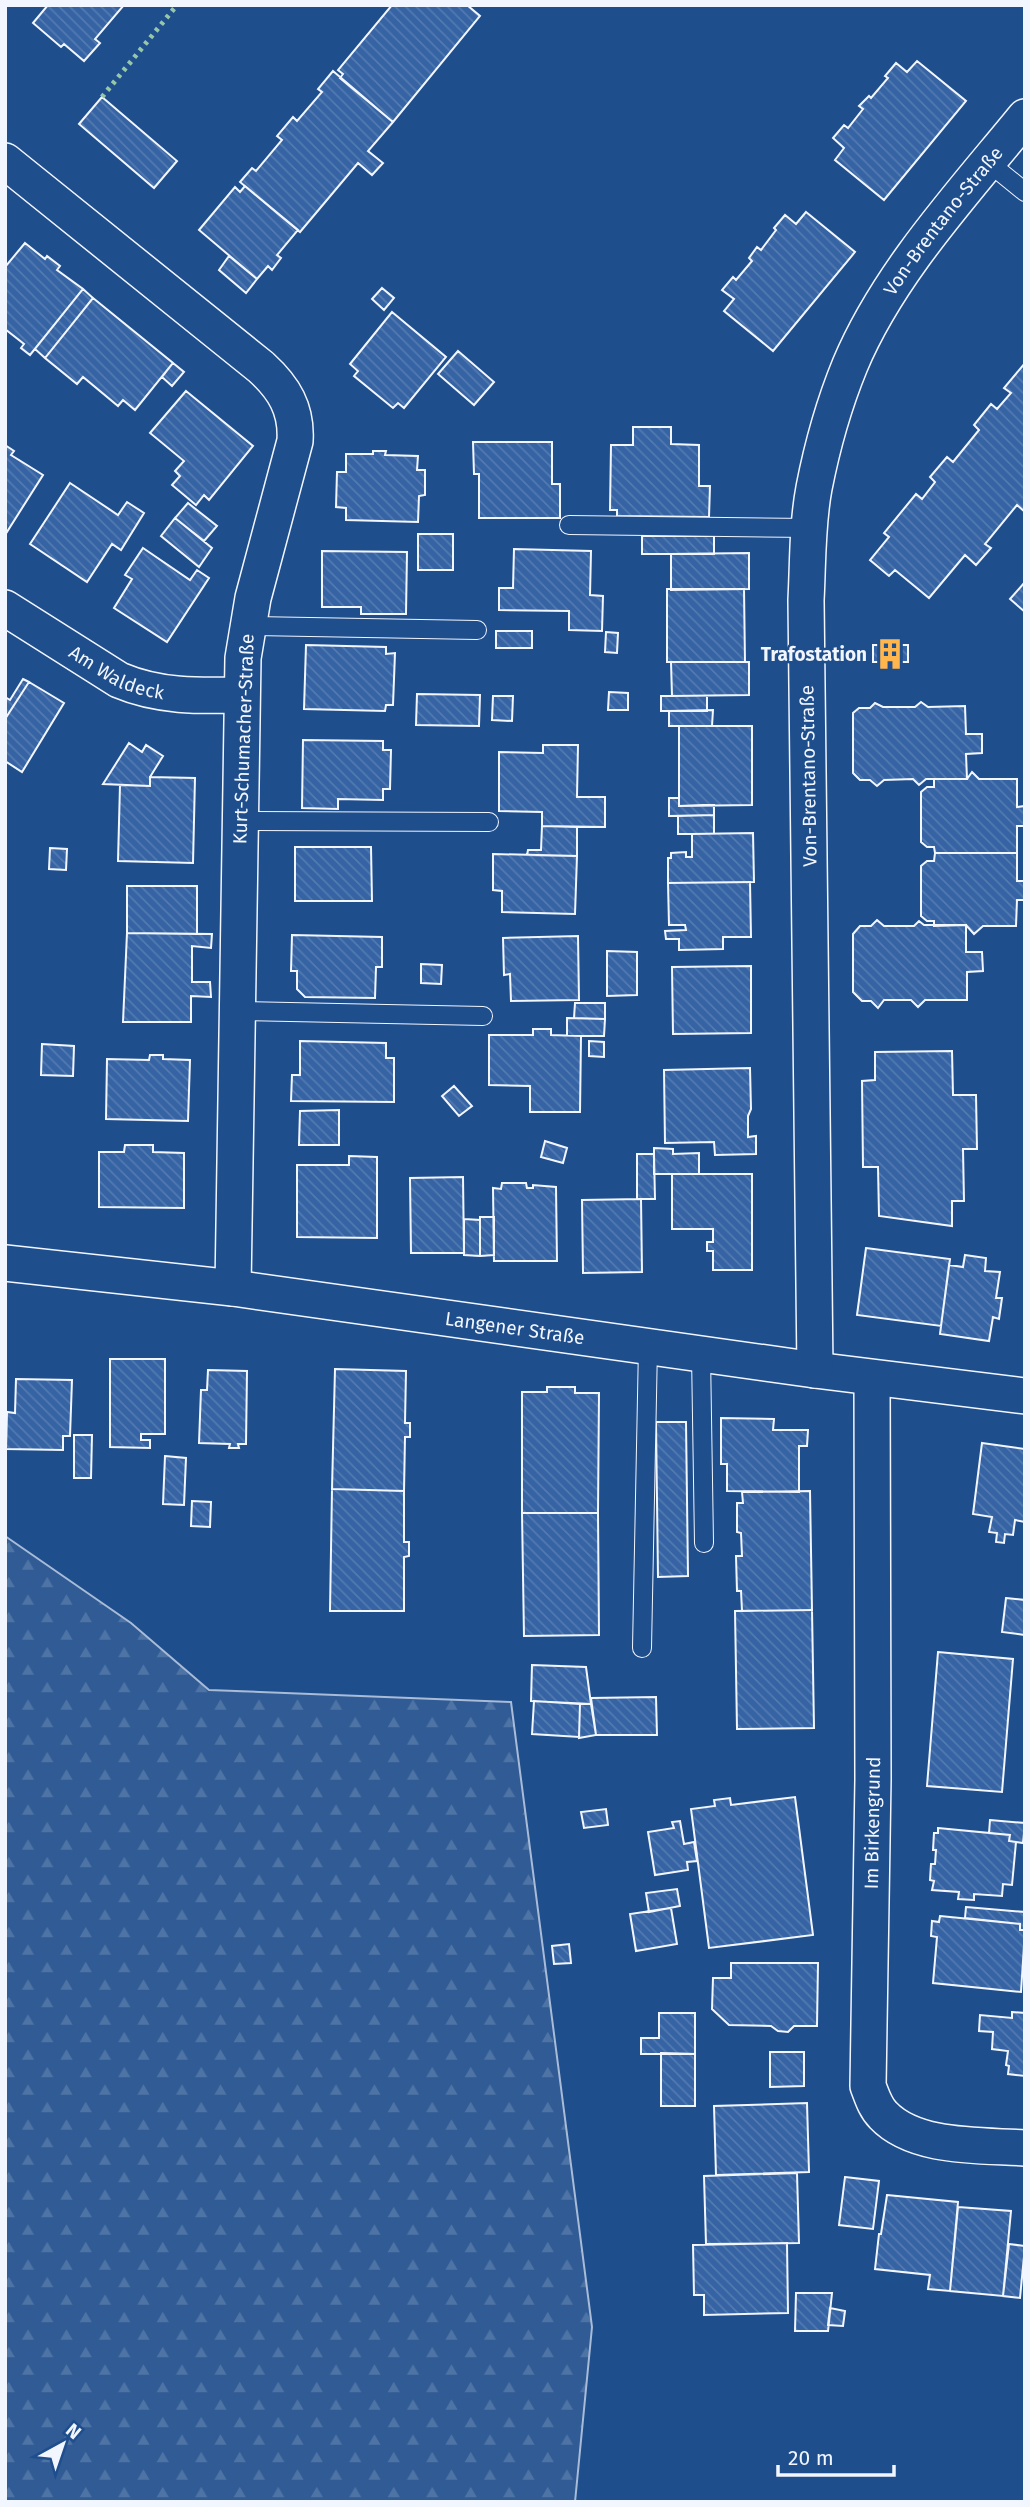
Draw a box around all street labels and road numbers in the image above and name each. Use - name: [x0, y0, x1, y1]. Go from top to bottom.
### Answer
- street label: Von-Brentano-Straße: [879, 142, 1008, 300]
- street label: Kurt-Schumacher-Straße: [228, 633, 259, 845]
- street label: Am Waldeck: [65, 640, 166, 704]
- street label: Von-Brentano-Straße: [795, 685, 822, 867]
- street label: Langener Straße: [444, 1307, 586, 1349]
- street label: Im Birkengrund: [860, 1756, 885, 1890]

